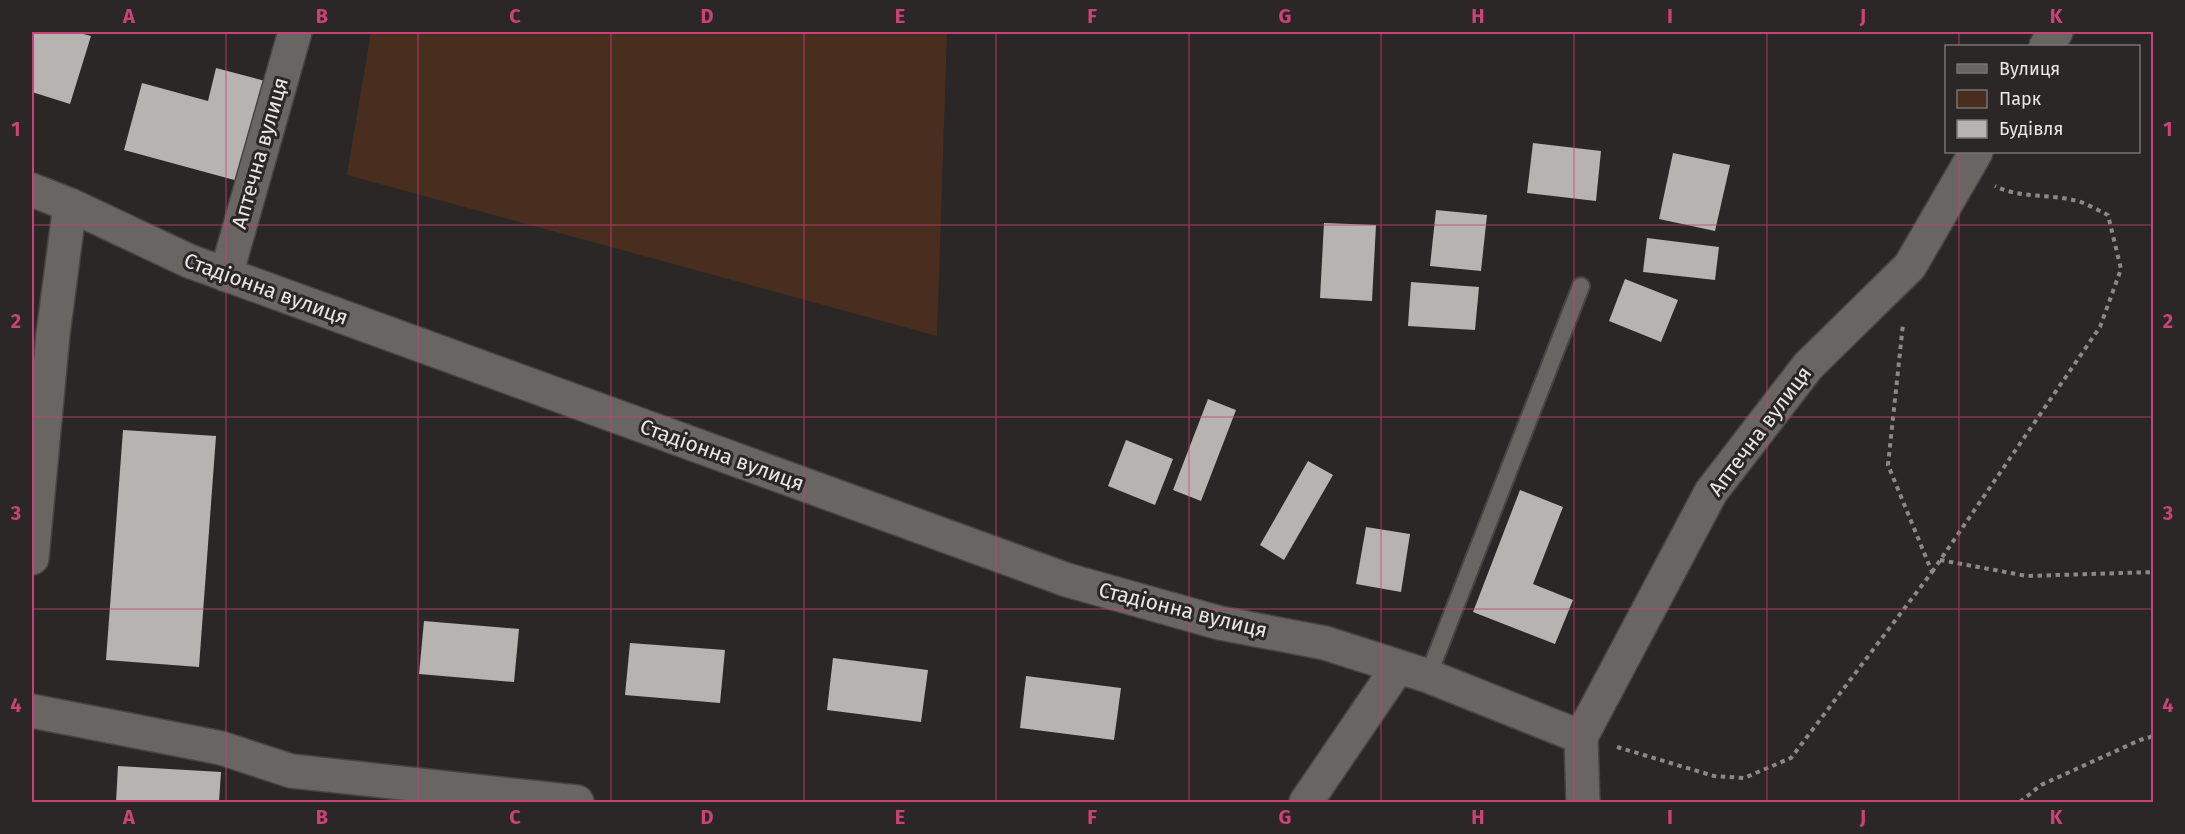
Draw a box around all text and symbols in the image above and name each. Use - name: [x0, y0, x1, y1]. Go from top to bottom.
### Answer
- text: A: [122, 4, 136, 28]
- text: B: [316, 4, 328, 28]
- text: C: [509, 4, 521, 28]
- text: D: [700, 4, 714, 28]
- text: E: [895, 4, 905, 28]
- text: F: [1087, 4, 1097, 28]
- text: G: [1279, 4, 1291, 28]
- text: H: [1471, 4, 1485, 28]
- text: I: [1667, 4, 1673, 28]
- text: J: [1859, 4, 1866, 28]
- text: K: [2050, 4, 2063, 28]
- legend: [1945, 45, 2140, 153]
- text: Вулиця: [1999, 58, 2060, 80]
- street label: Аптечна вулиця: [226, 74, 294, 232]
- text: Парк: [1999, 88, 2042, 110]
- text: 1: [11, 117, 21, 141]
- text: 1: [2163, 117, 2173, 141]
- text: Будівля: [1999, 118, 2063, 140]
- street label: Стадіонна вулиця: [180, 247, 352, 331]
- text: 2: [11, 309, 21, 333]
- text: 2: [2163, 309, 2173, 333]
- street label: Аптечна вулиця: [1703, 361, 1817, 501]
- street label: Стадіонна вулиця: [636, 413, 808, 497]
- text: 3: [10, 501, 21, 525]
- text: 3: [2162, 501, 2173, 525]
- street label: Стадіонна вулиця: [1096, 576, 1270, 644]
- text: 4: [10, 693, 22, 717]
- text: 4: [2162, 693, 2174, 717]
- text: A: [122, 805, 136, 829]
- text: B: [316, 805, 328, 829]
- text: C: [509, 805, 521, 829]
- text: D: [700, 805, 714, 829]
- text: E: [895, 805, 905, 829]
- text: F: [1087, 805, 1097, 829]
- text: G: [1279, 805, 1291, 829]
- text: H: [1471, 805, 1485, 829]
- text: I: [1667, 805, 1673, 829]
- text: J: [1859, 805, 1866, 829]
- text: K: [2050, 805, 2063, 829]

